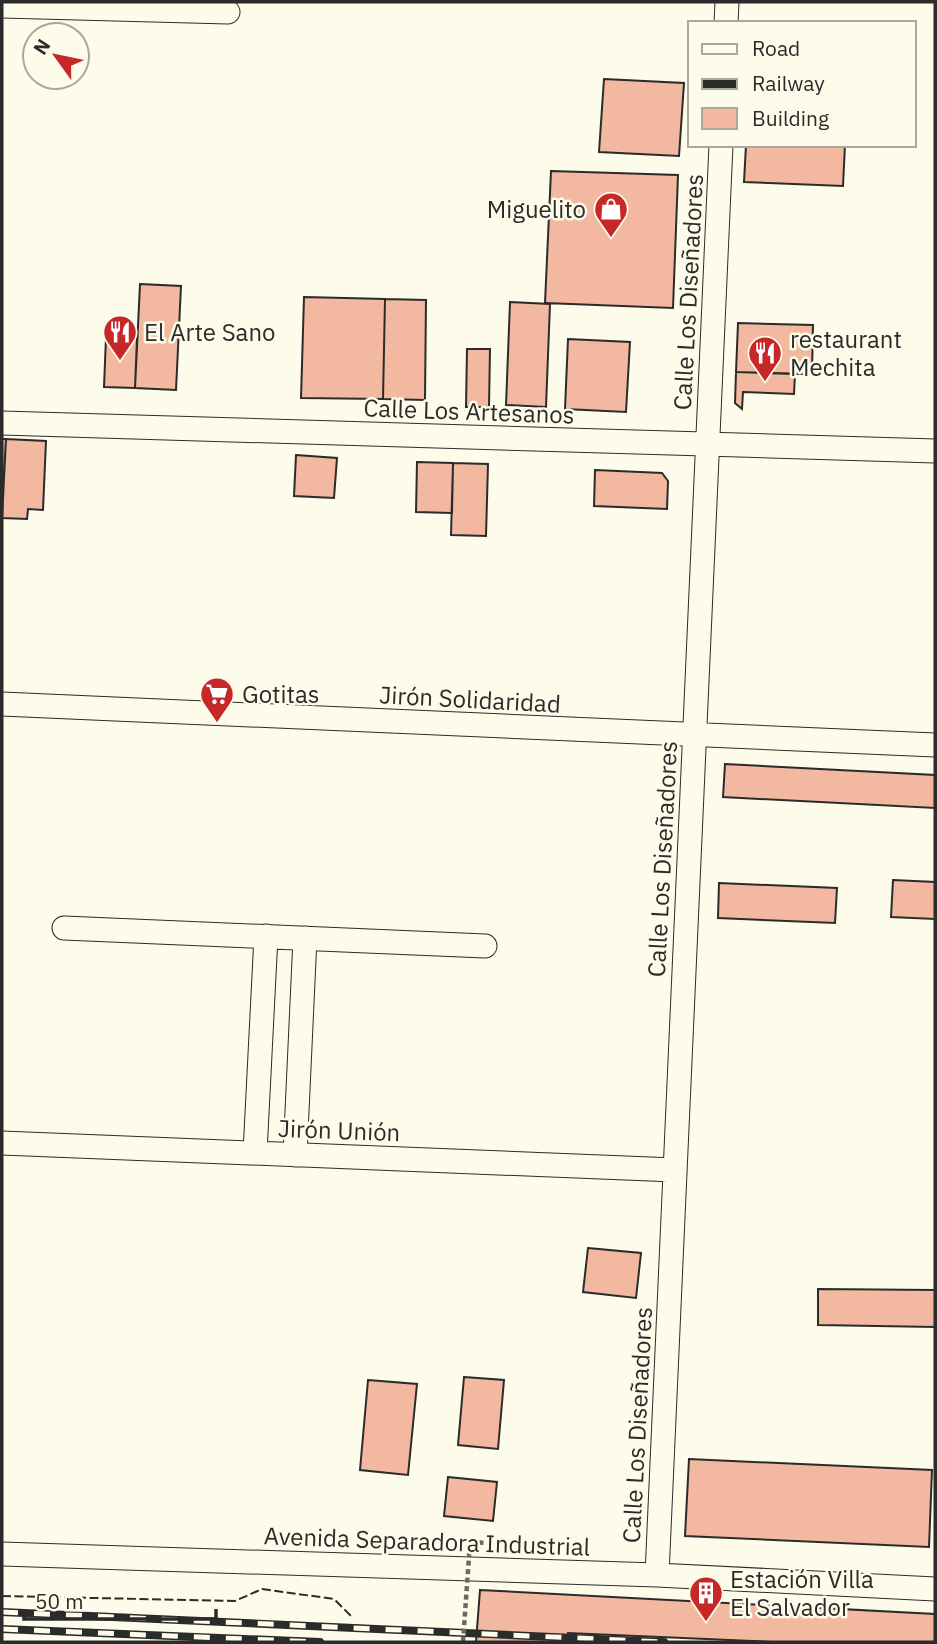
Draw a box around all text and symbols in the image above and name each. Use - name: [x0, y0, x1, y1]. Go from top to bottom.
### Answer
- north arrow: [21, 21, 91, 91]
- legend: [688, 21, 916, 147]
- text: N: [28, 34, 56, 59]
- text: Road: [752, 34, 800, 62]
- text: Railway: [752, 69, 825, 97]
- text: Building: [752, 104, 829, 132]
- street label: Calle Los Diseñadores: [666, 173, 710, 411]
- shop icon: Miguelito: [592, 190, 630, 239]
- place label: Miguelito: [487, 193, 586, 225]
- restaurant icon: El Arte Sano: [101, 313, 139, 362]
- place label: El Arte Sano: [144, 316, 275, 348]
- place label: restaurant Mechita: [790, 323, 902, 383]
- restaurant icon: restaurant Mechita: [746, 334, 784, 383]
- street label: Calle Los Artesanos: [363, 391, 575, 431]
- supermarket icon: Gotitas: [198, 675, 236, 724]
- place label: Gotitas: [242, 678, 319, 710]
- street label: Jirón Solidaridad: [378, 678, 562, 720]
- street label: Calle Los Diseñadores: [640, 740, 684, 978]
- street label: Jirón Unión: [277, 1112, 401, 1148]
- street label: Calle Los Diseñadores: [615, 1306, 659, 1544]
- street label: Avenida Separadora Industrial: [263, 1519, 591, 1563]
- place label: Estación Villa El Salvador: [730, 1563, 874, 1623]
- building icon: Estación Villa El Salvador: [687, 1574, 725, 1623]
- scale bar: [24, 1578, 217, 1622]
- text: 50 m: [35, 1587, 84, 1615]

